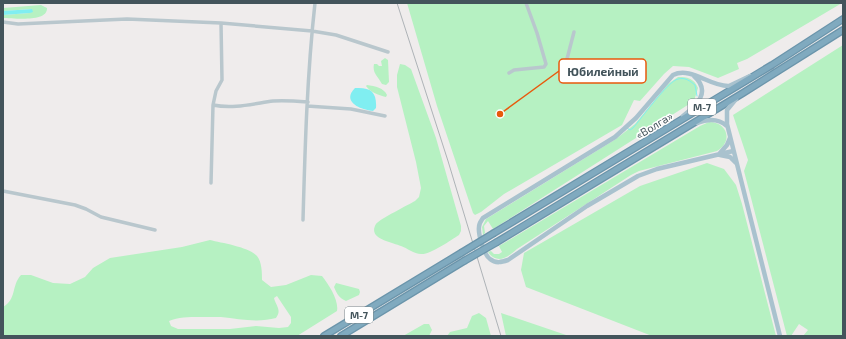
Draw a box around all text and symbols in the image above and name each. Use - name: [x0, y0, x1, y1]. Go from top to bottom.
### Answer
- callout: Юбилейный: [559, 59, 646, 83]
- text: Юбилейный: [567, 64, 639, 78]
- road number: М-7: [688, 99, 716, 115]
- street label: «Волга»: [633, 109, 675, 141]
- road number: М-7: [345, 307, 373, 323]

